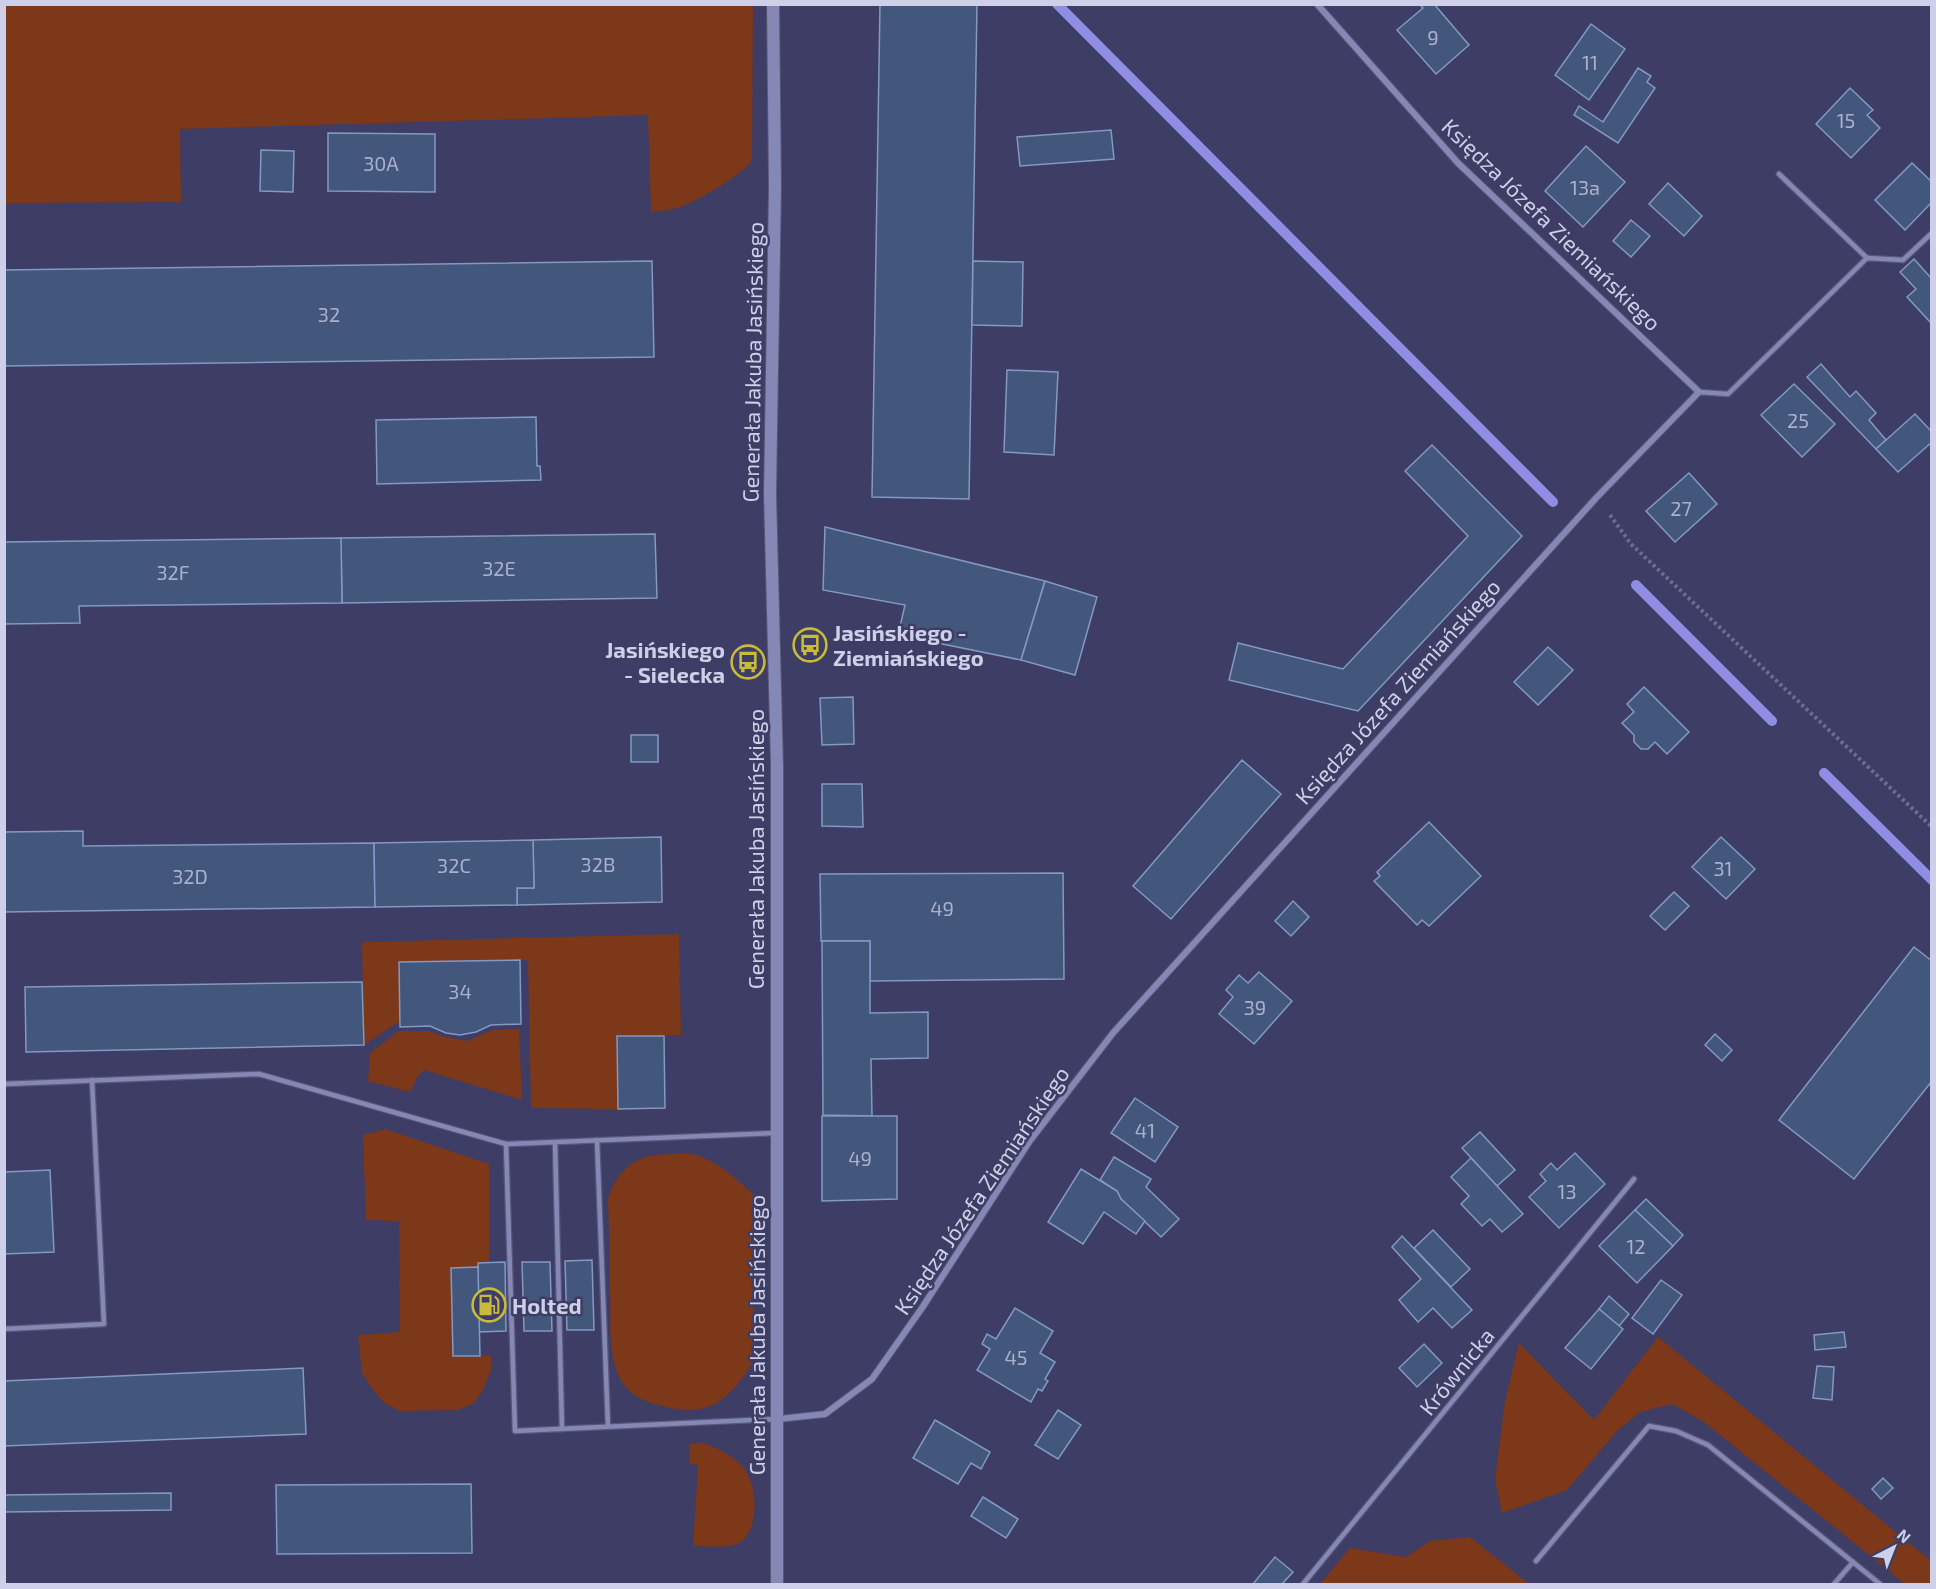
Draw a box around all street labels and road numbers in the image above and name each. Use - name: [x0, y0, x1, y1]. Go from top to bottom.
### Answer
- street label: Księdza Józefa Ziemiańskiego: [1437, 113, 1667, 335]
- street label: Generała Jakuba Jasińskiego: [737, 222, 767, 502]
- street label: Księdza Józefa Ziemiańskiego: [1289, 573, 1505, 809]
- street label: Generała Jakuba Jasińskiego: [742, 709, 768, 989]
- street label: Księdza Józefa Ziemiańskiego: [888, 1061, 1074, 1319]
- street label: Generała Jakuba Jasińskiego: [743, 1195, 769, 1475]
- street label: Krównicka: [1413, 1322, 1499, 1420]

